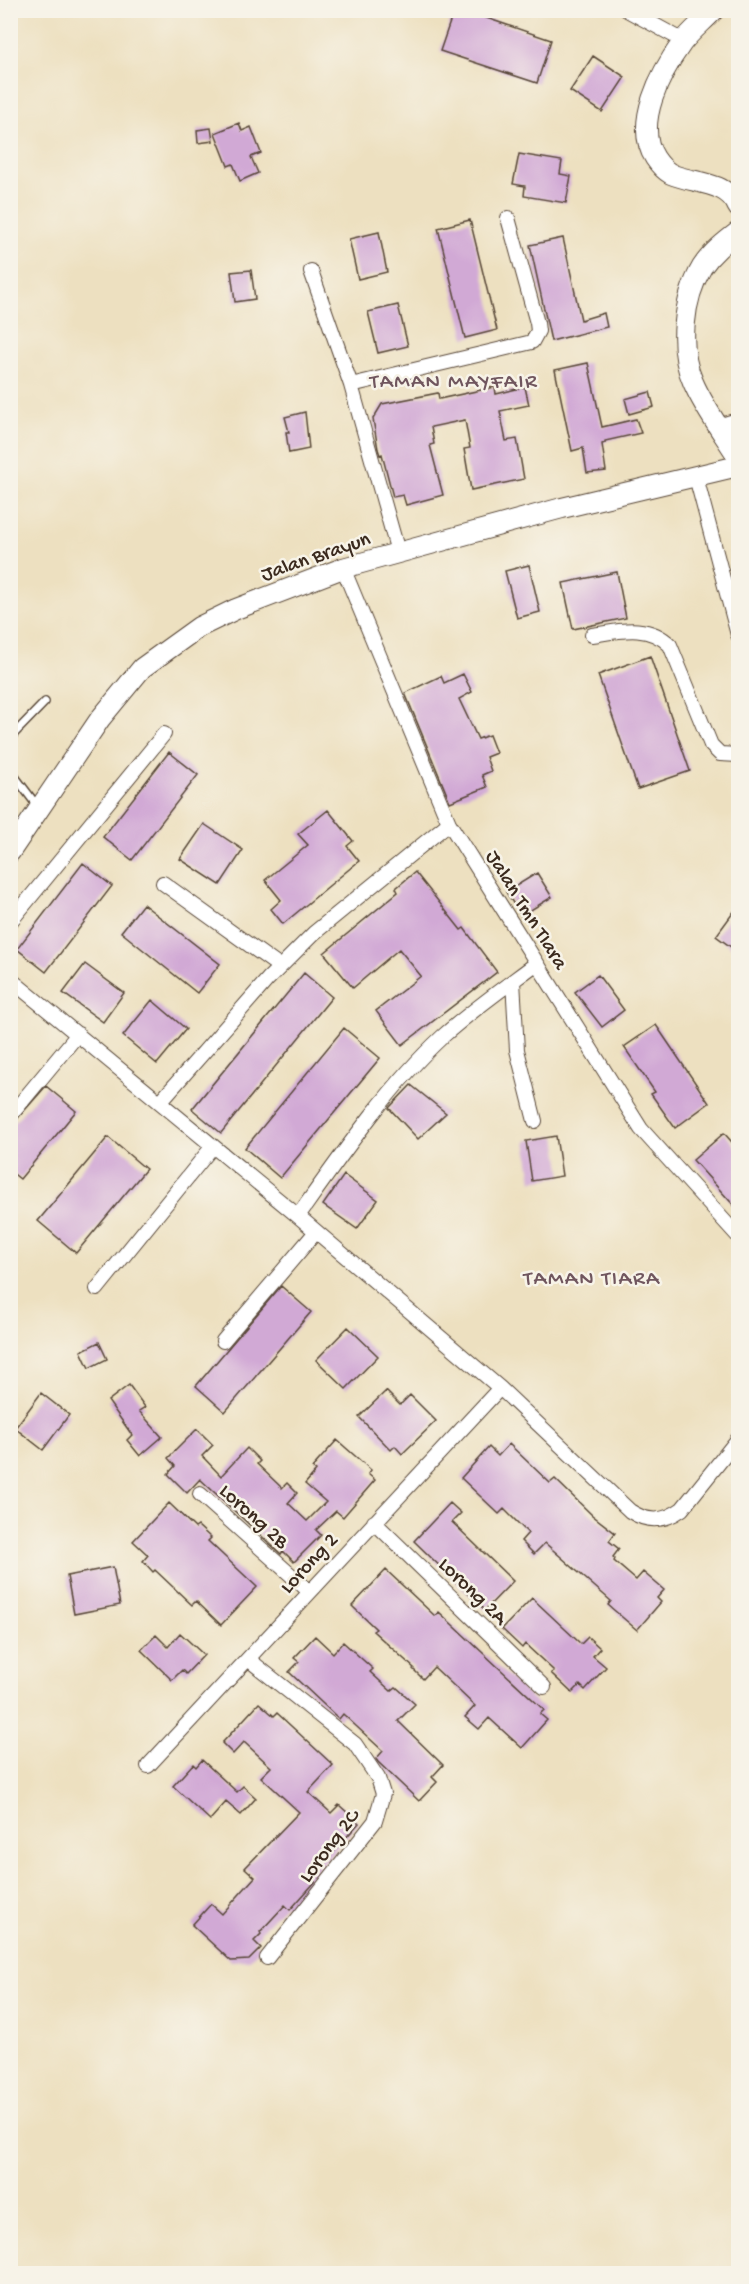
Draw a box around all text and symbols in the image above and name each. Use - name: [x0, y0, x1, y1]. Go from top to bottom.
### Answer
- district label: TAMAN MAYFAIR: [368, 370, 538, 396]
- street label: Jalan Brayun: [258, 528, 374, 589]
- street label: Jalan Tmn TIara: [478, 847, 572, 976]
- district label: TAMAN TIARA: [522, 1267, 660, 1293]
- street label: Lorong 2B: [213, 1480, 293, 1556]
- street label: Lorong 2: [276, 1529, 345, 1600]
- street label: Lorong 2A: [432, 1553, 513, 1633]
- street label: Lorong 2C: [295, 1804, 367, 1889]

